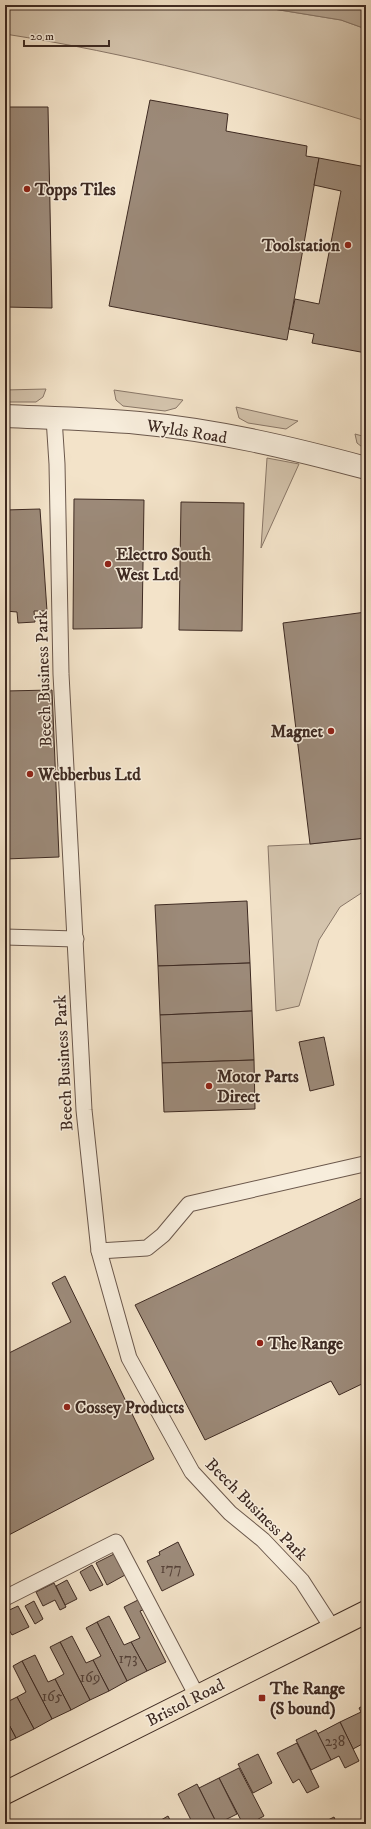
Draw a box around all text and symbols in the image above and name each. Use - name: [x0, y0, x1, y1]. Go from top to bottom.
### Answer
- scale bar: [24, 22, 109, 48]
- text: 20 m: [30, 29, 54, 44]
- place label: Topps Tiles: [34, 179, 116, 201]
- marker: Topps Tiles: [22, 184, 32, 194]
- place label: Toolstation: [261, 235, 340, 257]
- marker: Toolstation: [343, 240, 353, 250]
- street label: Wylds Road: [144, 415, 229, 449]
- place label: Electro South West Ltd: [115, 544, 211, 586]
- marker: Electro South West Ltd: [103, 559, 113, 569]
- street label: Beech Business Park: [31, 610, 57, 747]
- place label: Magnet: [271, 721, 324, 743]
- marker: Magnet: [326, 726, 336, 736]
- place label: Webberbus Ltd: [37, 764, 141, 786]
- marker: Webberbus Ltd: [25, 769, 35, 779]
- street label: Beech Business Park: [49, 994, 79, 1132]
- place label: Motor Parts Direct: [217, 1066, 299, 1108]
- marker: Motor Parts Direct: [204, 1081, 214, 1091]
- place label: The Range: [267, 1333, 343, 1355]
- marker: The Range: [255, 1338, 265, 1348]
- place label: Cossey Products: [75, 1397, 185, 1419]
- marker: Cossey Products: [62, 1402, 72, 1412]
- street label: Beech Business Park: [200, 1454, 313, 1566]
- house number: 177: [160, 1559, 182, 1578]
- house number: 173: [118, 1649, 138, 1668]
- house number: 169: [80, 1668, 100, 1687]
- street label: Bristol Road: [143, 1674, 229, 1732]
- place label: The Range (S bound): [269, 1678, 345, 1720]
- house number: 165: [42, 1687, 63, 1706]
- marker: The Range (S bound): [257, 1693, 267, 1703]
- house number: 238: [325, 1732, 345, 1751]

